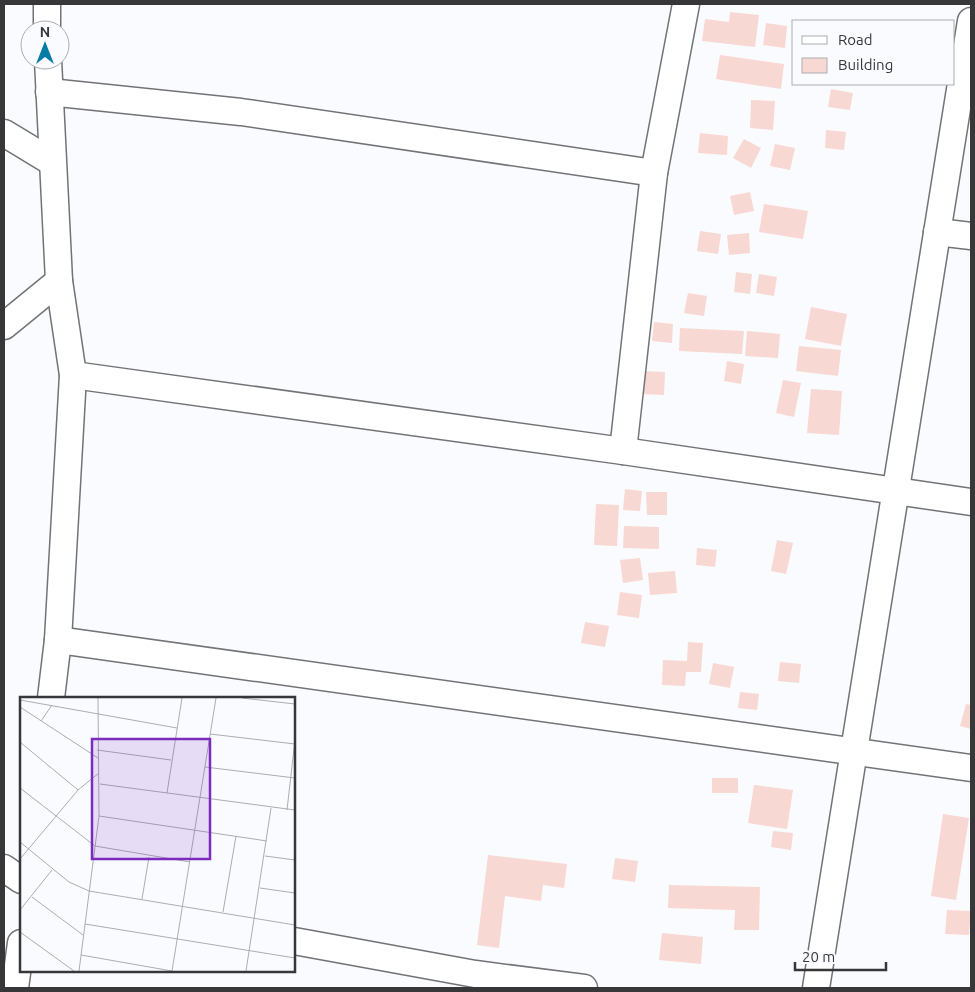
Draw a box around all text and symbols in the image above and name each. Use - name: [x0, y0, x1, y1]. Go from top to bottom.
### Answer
- north arrow: [20, 20, 70, 70]
- legend: [792, 20, 955, 85]
- text: N: [40, 24, 50, 40]
- text: Road: [838, 31, 873, 48]
- text: Building: [838, 56, 893, 73]
- inset map: [20, 697, 295, 972]
- scale bar: [795, 940, 886, 972]
- text: 20 m: [802, 948, 835, 965]

